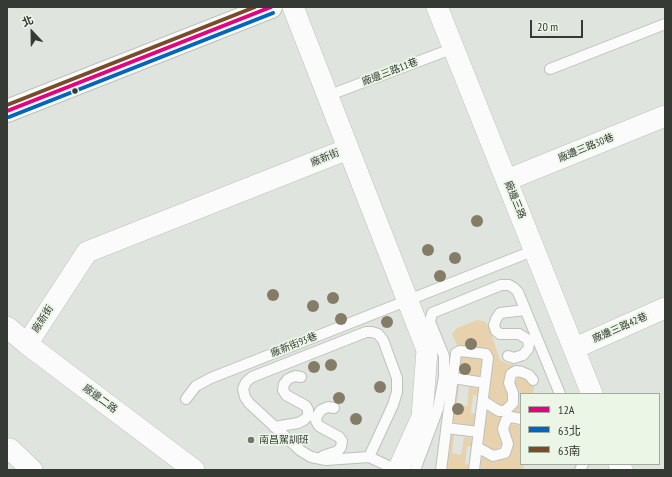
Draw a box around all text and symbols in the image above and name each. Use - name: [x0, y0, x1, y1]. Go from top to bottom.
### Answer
- north arrow: [12, 12, 52, 52]
- text: 北: [20, 12, 35, 29]
- scale bar: [532, 12, 585, 38]
- text: 20 m: [537, 19, 558, 34]
- street label: 廠邊三路11巷: [360, 56, 420, 88]
- unlabelled marker: [70, 86, 80, 96]
- street label: 廠邊三路30巷: [556, 131, 616, 165]
- street label: 廠新街: [309, 147, 341, 169]
- street label: 廠邊三路: [502, 179, 528, 221]
- street label: 廠新街: [30, 303, 56, 335]
- street label: 廠邊三路42巷: [591, 311, 649, 345]
- street label: 廠新街93巷: [269, 330, 319, 360]
- street label: 廠邊二路: [80, 382, 120, 416]
- legend: [520, 393, 660, 465]
- text: 12A: [558, 402, 574, 417]
- text: 63北: [558, 423, 581, 438]
- place label: 南昌駕訓班: [259, 434, 309, 446]
- marker: 南昌駕訓班: [246, 435, 256, 445]
- text: 63南: [558, 443, 581, 458]

